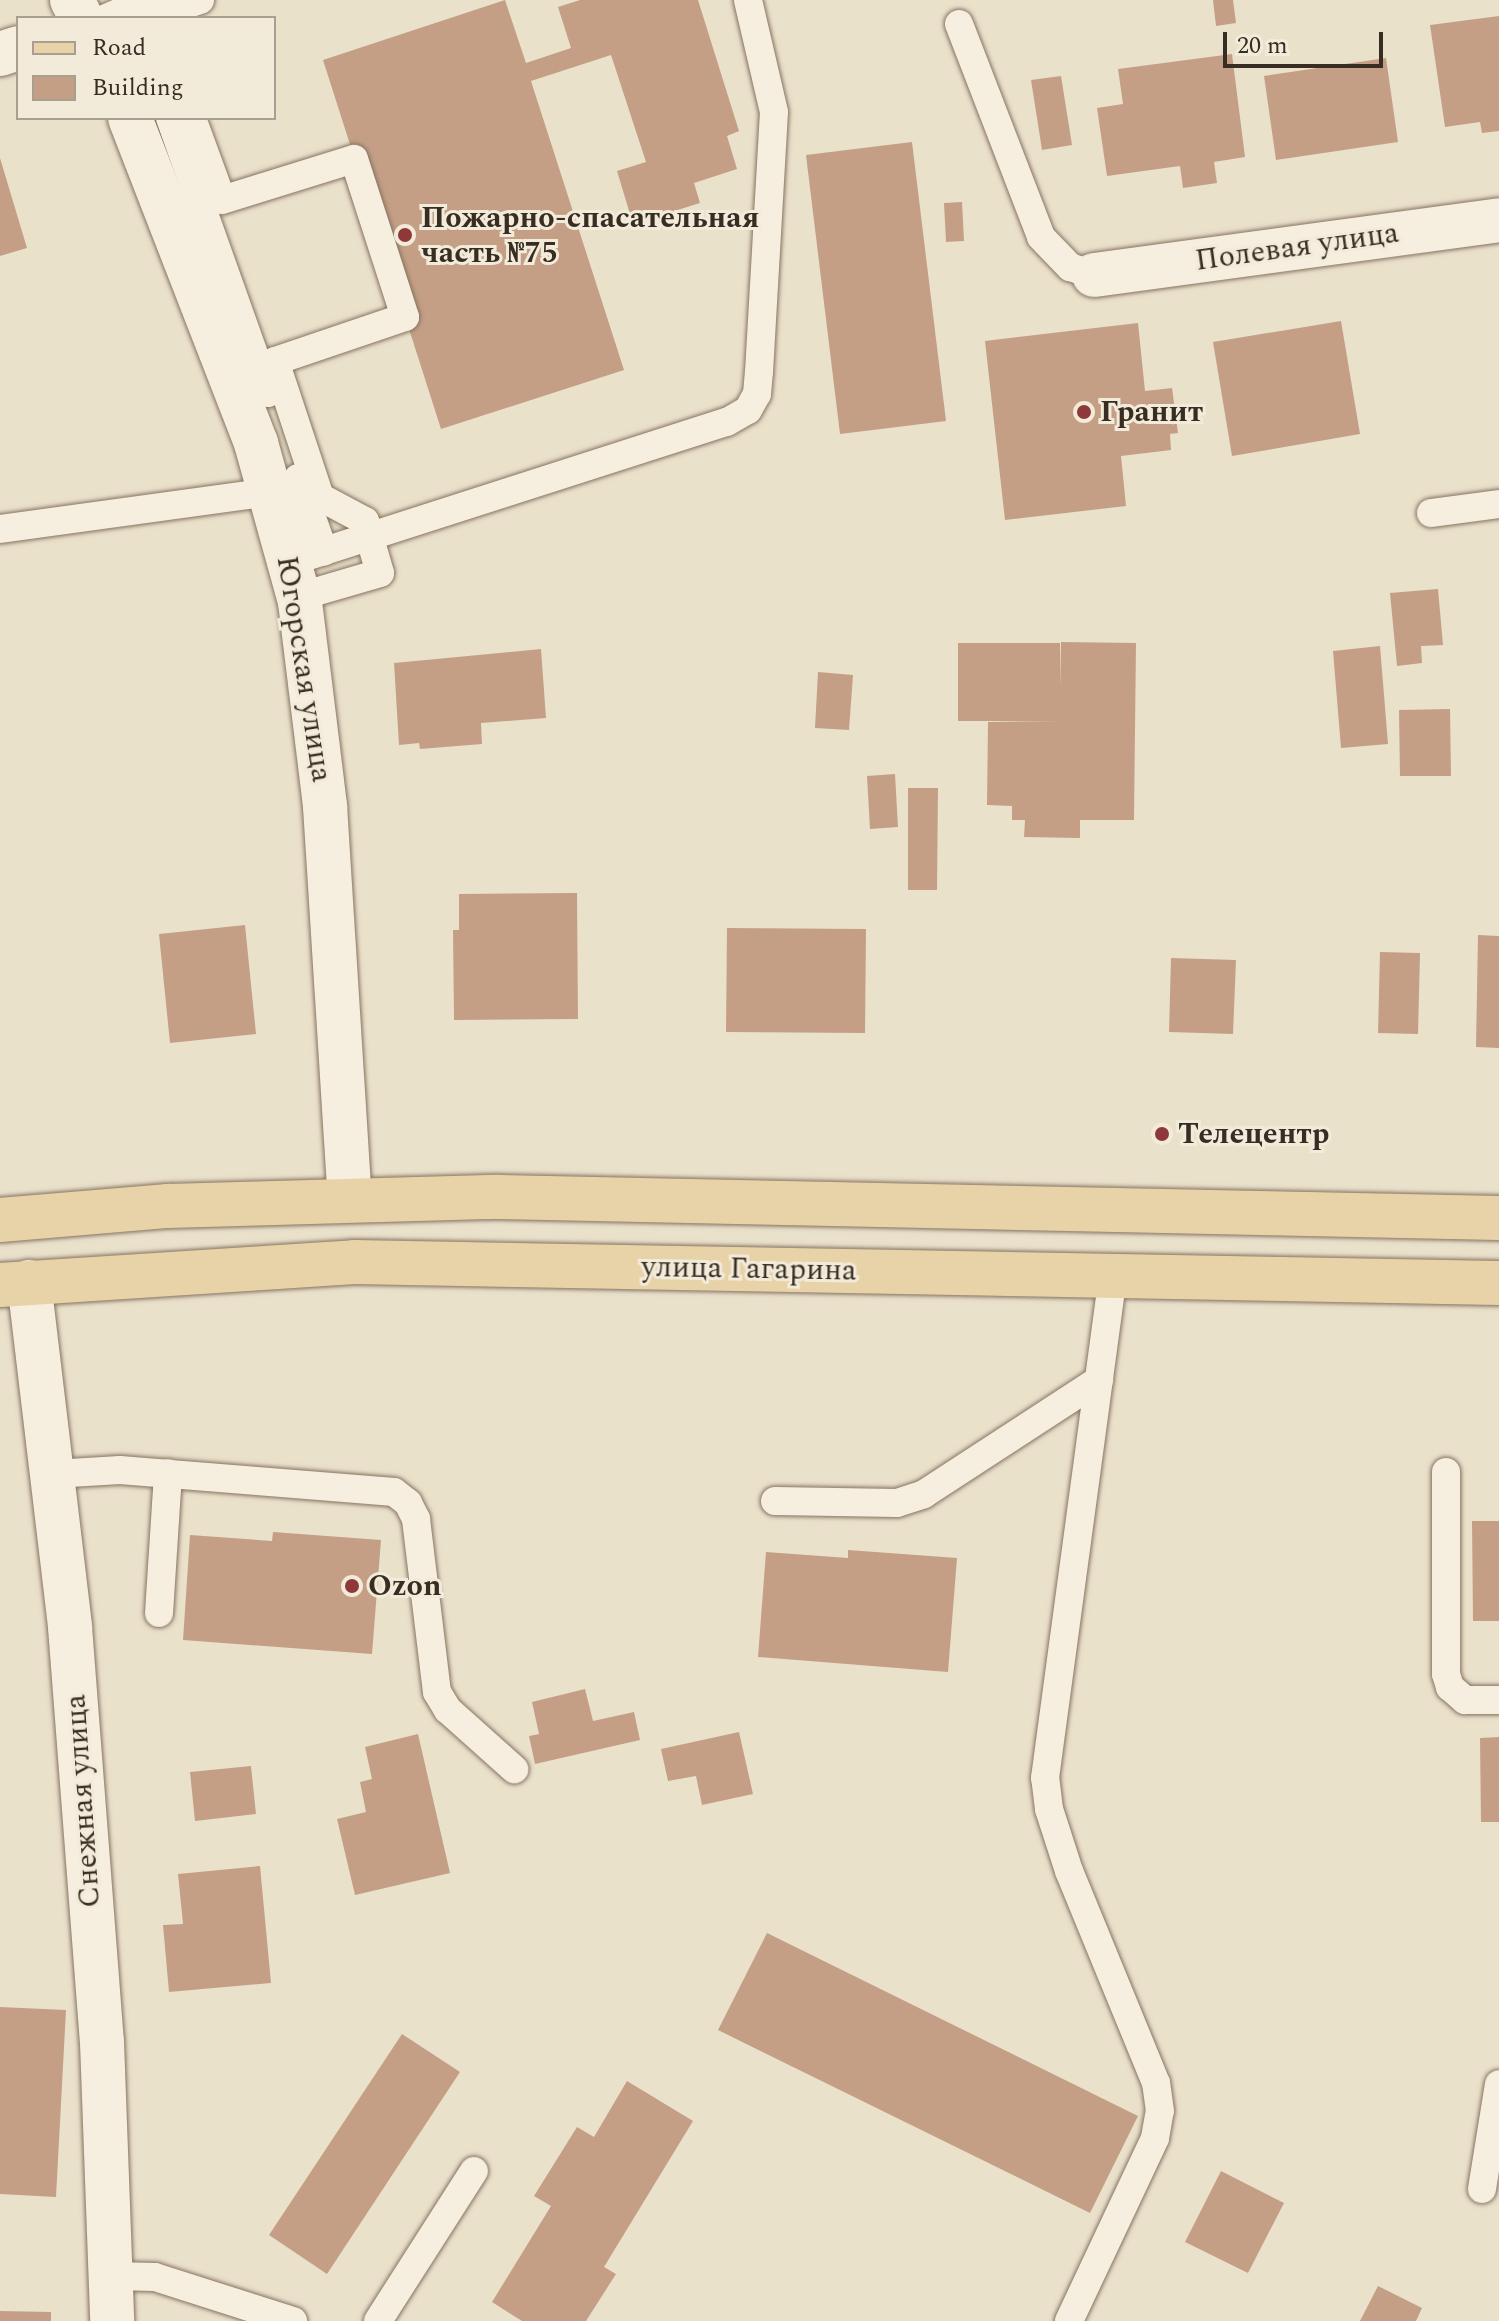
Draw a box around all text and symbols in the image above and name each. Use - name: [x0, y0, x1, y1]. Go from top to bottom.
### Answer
- legend: [16, 16, 276, 120]
- scale bar: [1227, 16, 1387, 66]
- text: 20 m: [1237, 28, 1288, 64]
- text: Road: [92, 30, 146, 66]
- text: Building: [92, 70, 184, 106]
- place label: Пожарно-спасательная часть №75: [421, 200, 759, 270]
- street label: Полевая улица: [1193, 215, 1401, 279]
- marker: Пожарно-спасательная часть №75: [396, 226, 414, 244]
- place label: Гранит: [1100, 394, 1203, 430]
- marker: Гранит: [1075, 403, 1093, 421]
- street label: Югорская улица: [268, 553, 340, 785]
- place label: Телецентр: [1178, 1116, 1329, 1152]
- marker: Телецентр: [1153, 1125, 1171, 1143]
- street label: улица Гагарина: [641, 1249, 857, 1289]
- place label: Ozon: [368, 1568, 442, 1604]
- marker: Ozon: [343, 1577, 361, 1595]
- street label: Снежная улица: [58, 1693, 108, 1909]

